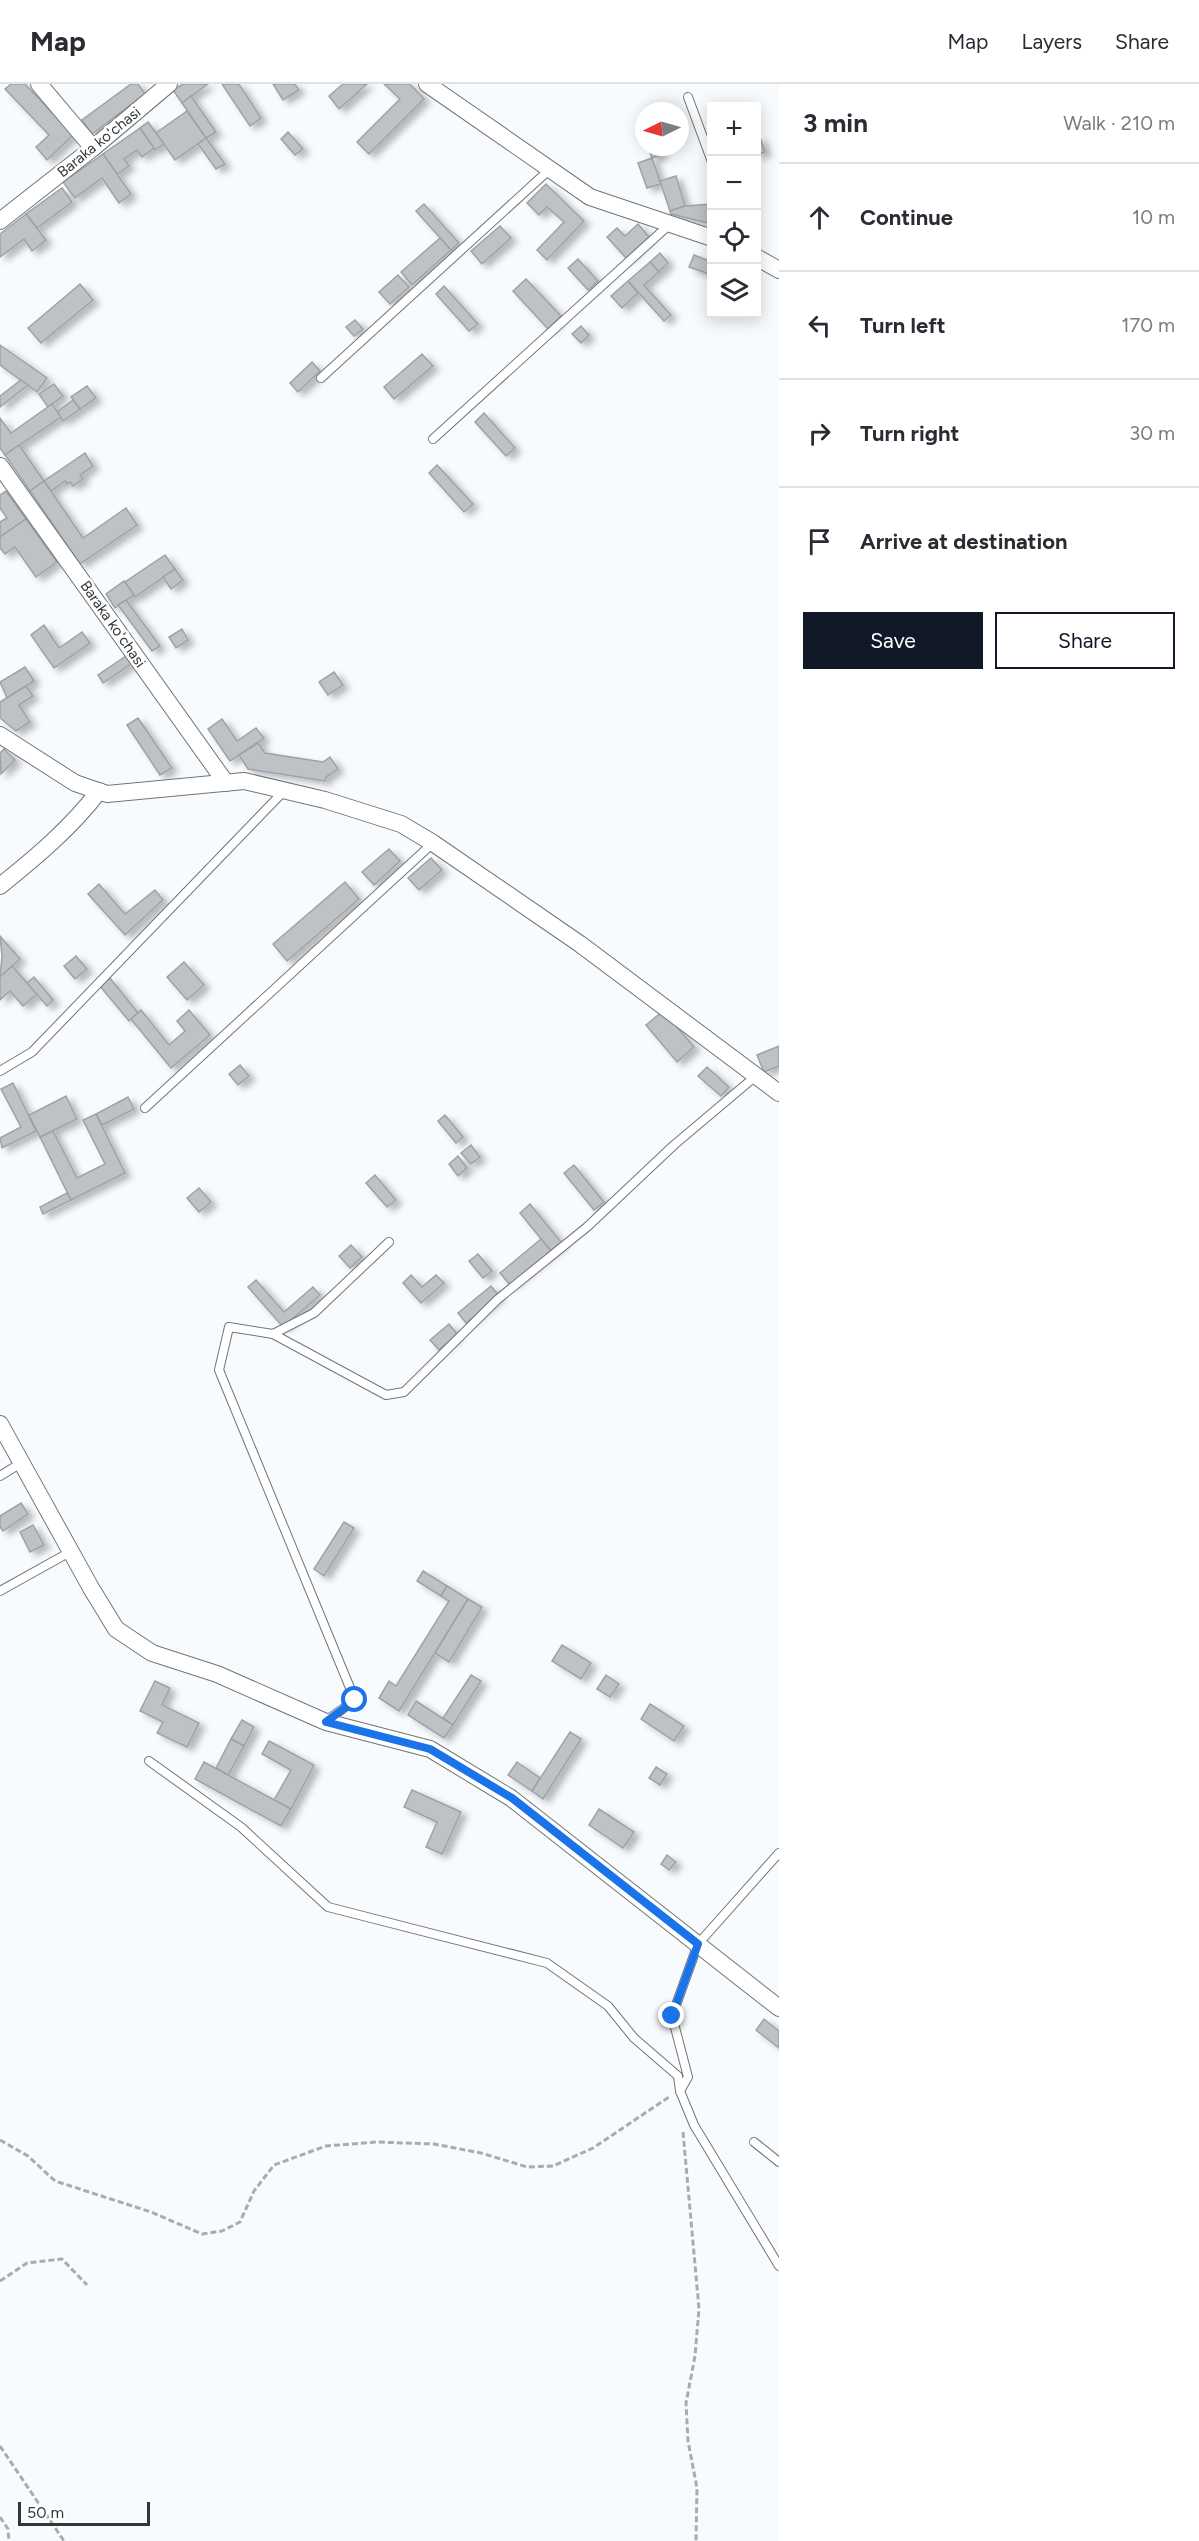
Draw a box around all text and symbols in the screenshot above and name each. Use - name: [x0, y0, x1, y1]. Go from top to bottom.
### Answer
- text: Map: [30, 24, 86, 58]
- text: Map: [948, 29, 988, 54]
- text: Layers: [1021, 29, 1082, 54]
- text: Share: [1115, 29, 1169, 54]
- north arrow: [635, 102, 689, 156]
- map controls: [707, 102, 761, 318]
- button: +: [707, 102, 761, 156]
- street label: Baraka koʻchasi: [54, 103, 144, 181]
- text: 3 min: [803, 107, 868, 139]
- text: Walk · 210 m: [1063, 111, 1175, 135]
- button: −: [707, 156, 761, 210]
- icon: ahead: [803, 201, 836, 234]
- text: Continue: [860, 204, 953, 231]
- text: 10 m: [1132, 205, 1175, 229]
- button: locate: [707, 210, 761, 264]
- button: layers: [707, 264, 761, 318]
- icon: left: [803, 309, 836, 342]
- text: Turn left: [860, 312, 946, 339]
- text: 170 m: [1121, 313, 1175, 337]
- icon: right: [803, 417, 836, 450]
- text: Turn right: [860, 420, 959, 447]
- text: 30 m: [1129, 421, 1175, 445]
- icon: arrive: [803, 525, 836, 558]
- text: Arrive at destination: [860, 528, 1068, 555]
- street label: Baraka koʻchasi: [76, 577, 150, 671]
- button: Save: [803, 612, 983, 669]
- button: Share: [995, 612, 1175, 669]
- route start: [341, 1686, 367, 1712]
- route end: [658, 2002, 684, 2028]
- scale bar: [18, 2499, 150, 2526]
- text: 50 m: [27, 2503, 64, 2522]

